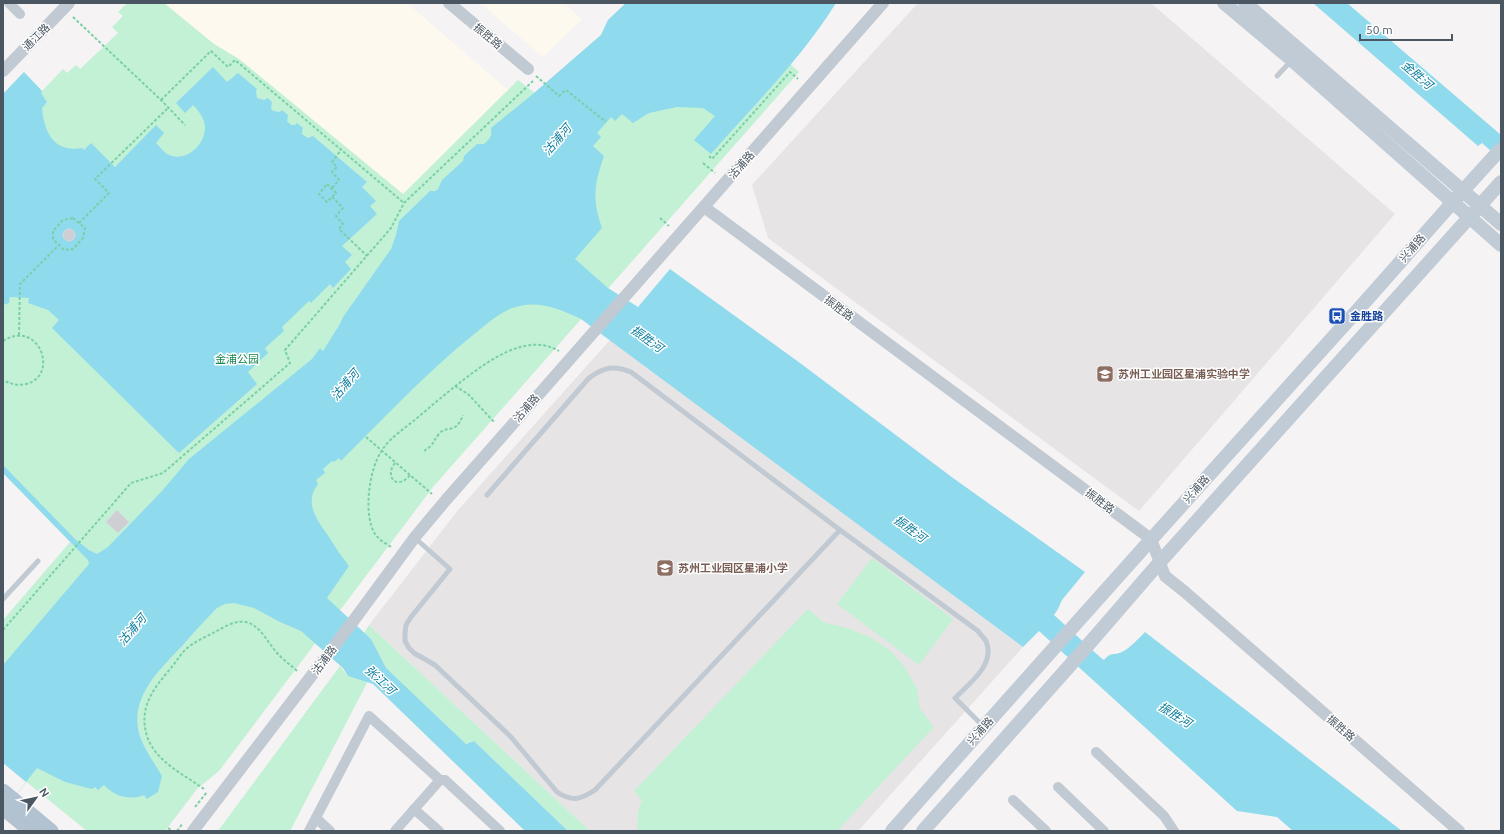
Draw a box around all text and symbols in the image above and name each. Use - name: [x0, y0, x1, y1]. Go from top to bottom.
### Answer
- scale bar: [1360, 16, 1452, 42]
- street label: 通江路: [20, 21, 52, 53]
- street label: 振胜路: [472, 21, 504, 51]
- text: 50 m: [1366, 23, 1393, 36]
- water label: 金胜河: [1399, 58, 1437, 93]
- water label: 沽浦河: [540, 120, 575, 158]
- street label: 沽浦路: [726, 149, 756, 181]
- street label: 兴浦路: [1397, 232, 1427, 264]
- street label: 振胜路: [822, 293, 856, 323]
- bus stop icon: 金胜路: [1327, 306, 1347, 326]
- place label: 金胜路: [1350, 310, 1384, 322]
- water label: 振胜河: [629, 323, 667, 356]
- park label: 金浦公园: [215, 353, 259, 365]
- school or university icon: 苏州工业园区星浦实验中学: [1095, 364, 1115, 384]
- water label: 沽浦河: [328, 365, 363, 403]
- place label: 苏州工业园区星浦实验中学: [1118, 368, 1250, 380]
- street label: 沽浦路: [511, 392, 541, 424]
- street label: 兴浦路: [1181, 473, 1211, 505]
- street label: 振胜路: [1083, 486, 1117, 516]
- water label: 振胜河: [892, 513, 930, 546]
- school or university icon: 苏州工业园区星浦小学: [655, 558, 675, 578]
- place label: 苏州工业园区星浦小学: [678, 562, 788, 574]
- water label: 沽浦河: [115, 610, 150, 648]
- street label: 沽浦路: [309, 643, 339, 677]
- water label: 张江河: [363, 663, 399, 698]
- water label: 振胜河: [1157, 700, 1196, 731]
- street label: 振胜路: [1325, 713, 1357, 743]
- street label: 兴浦路: [965, 715, 995, 747]
- north arrow: [16, 778, 56, 818]
- text: N: [37, 786, 52, 799]

